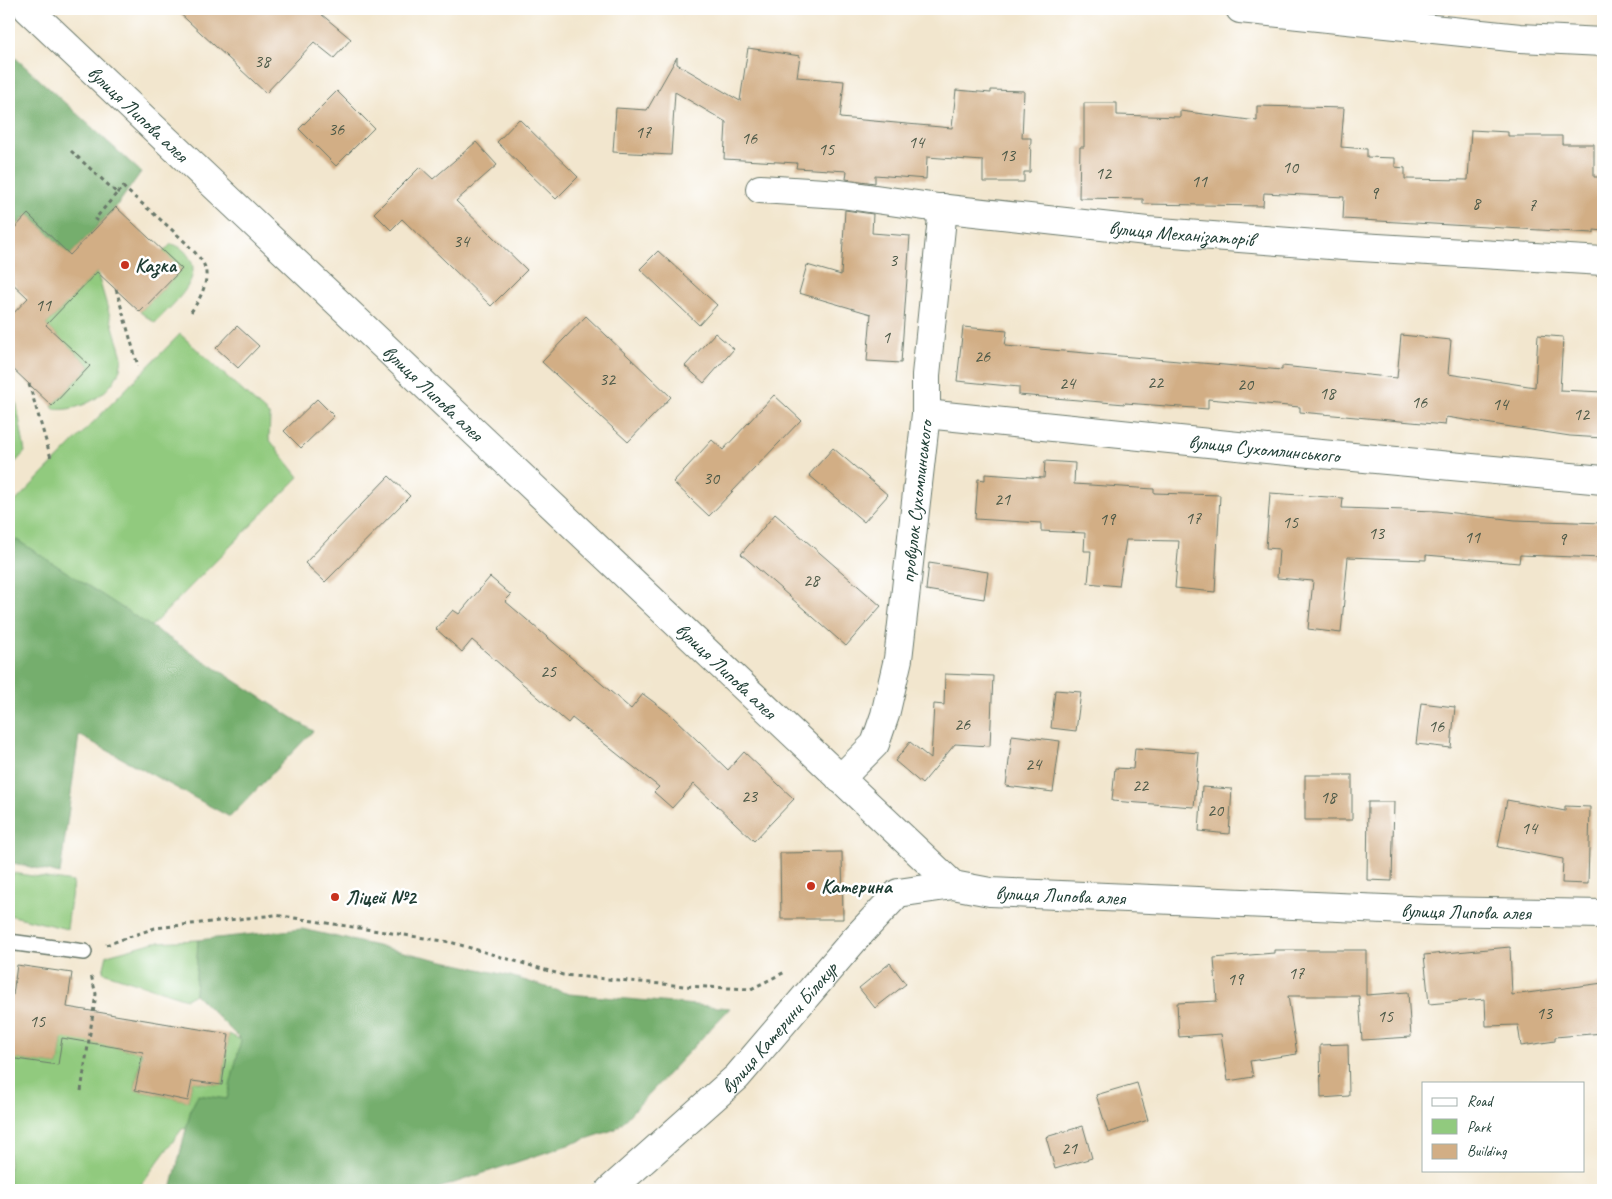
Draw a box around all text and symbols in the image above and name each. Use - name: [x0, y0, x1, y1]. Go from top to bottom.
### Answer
- house number: 38: [254, 50, 272, 72]
- street label: вулиця Липова алея: [83, 60, 196, 169]
- house number: 36: [328, 118, 345, 140]
- house number: 17: [635, 121, 652, 143]
- house number: 16: [741, 127, 758, 149]
- house number: 14: [908, 131, 926, 153]
- house number: 15: [818, 138, 835, 160]
- house number: 13: [999, 144, 1017, 166]
- house number: 10: [1282, 156, 1300, 178]
- house number: 12: [1095, 162, 1113, 184]
- house number: 11: [1191, 170, 1208, 192]
- house number: 9: [1370, 182, 1380, 204]
- house number: 8: [1472, 192, 1482, 214]
- house number: 7: [1528, 194, 1537, 216]
- street label: вулиця Механізаторів: [1108, 214, 1260, 252]
- house number: 34: [453, 230, 471, 252]
- house number: 3: [889, 249, 899, 271]
- place label: Казка: [135, 253, 178, 279]
- marker: Казка: [119, 259, 131, 271]
- house number: 11: [35, 294, 52, 316]
- house number: 1: [882, 326, 891, 348]
- street label: вулиця Липова алея: [377, 339, 490, 448]
- house number: 26: [974, 345, 991, 367]
- house number: 32: [599, 368, 617, 390]
- house number: 22: [1147, 371, 1165, 393]
- house number: 24: [1059, 372, 1077, 394]
- house number: 20: [1237, 373, 1255, 395]
- house number: 18: [1319, 382, 1337, 404]
- house number: 16: [1411, 391, 1428, 413]
- house number: 14: [1492, 393, 1510, 415]
- house number: 12: [1573, 403, 1591, 425]
- street label: провулок Сухомлинського: [894, 417, 938, 584]
- street label: вулиця Сухомлинського: [1188, 429, 1343, 468]
- house number: 30: [703, 467, 721, 489]
- house number: 21: [994, 488, 1011, 510]
- house number: 17: [1185, 507, 1202, 529]
- house number: 19: [1099, 508, 1117, 530]
- house number: 15: [1282, 511, 1299, 533]
- house number: 13: [1368, 522, 1386, 544]
- house number: 11: [1464, 526, 1481, 548]
- house number: 9: [1558, 528, 1568, 550]
- house number: 28: [803, 569, 821, 591]
- street label: вулиця Липова алея: [671, 617, 784, 726]
- house number: 25: [540, 660, 557, 682]
- house number: 26: [954, 713, 971, 735]
- house number: 16: [1428, 715, 1445, 737]
- house number: 24: [1025, 753, 1043, 775]
- house number: 22: [1132, 774, 1150, 796]
- house number: 23: [741, 785, 759, 807]
- house number: 18: [1320, 786, 1338, 808]
- house number: 20: [1207, 799, 1225, 821]
- house number: 14: [1521, 817, 1539, 839]
- place label: Катерина: [821, 874, 894, 899]
- marker: Катерина: [805, 880, 817, 892]
- street label: вулиця Липова алея: [995, 880, 1128, 910]
- place label: Ліцей №2: [345, 885, 418, 910]
- marker: Ліцей №2: [329, 891, 341, 903]
- street label: вулиця Липова алея: [1401, 897, 1533, 925]
- street label: вулиця Катерини Білокур: [715, 955, 844, 1098]
- house number: 17: [1288, 962, 1305, 984]
- house number: 19: [1227, 968, 1245, 990]
- house number: 13: [1536, 1002, 1554, 1024]
- house number: 15: [1377, 1005, 1394, 1027]
- house number: 15: [29, 1010, 46, 1032]
- legend: [1422, 1082, 1584, 1172]
- text: Road: [1467, 1092, 1494, 1111]
- text: Park: [1467, 1118, 1492, 1137]
- house number: 21: [1061, 1137, 1078, 1159]
- text: Building: [1467, 1142, 1507, 1161]

